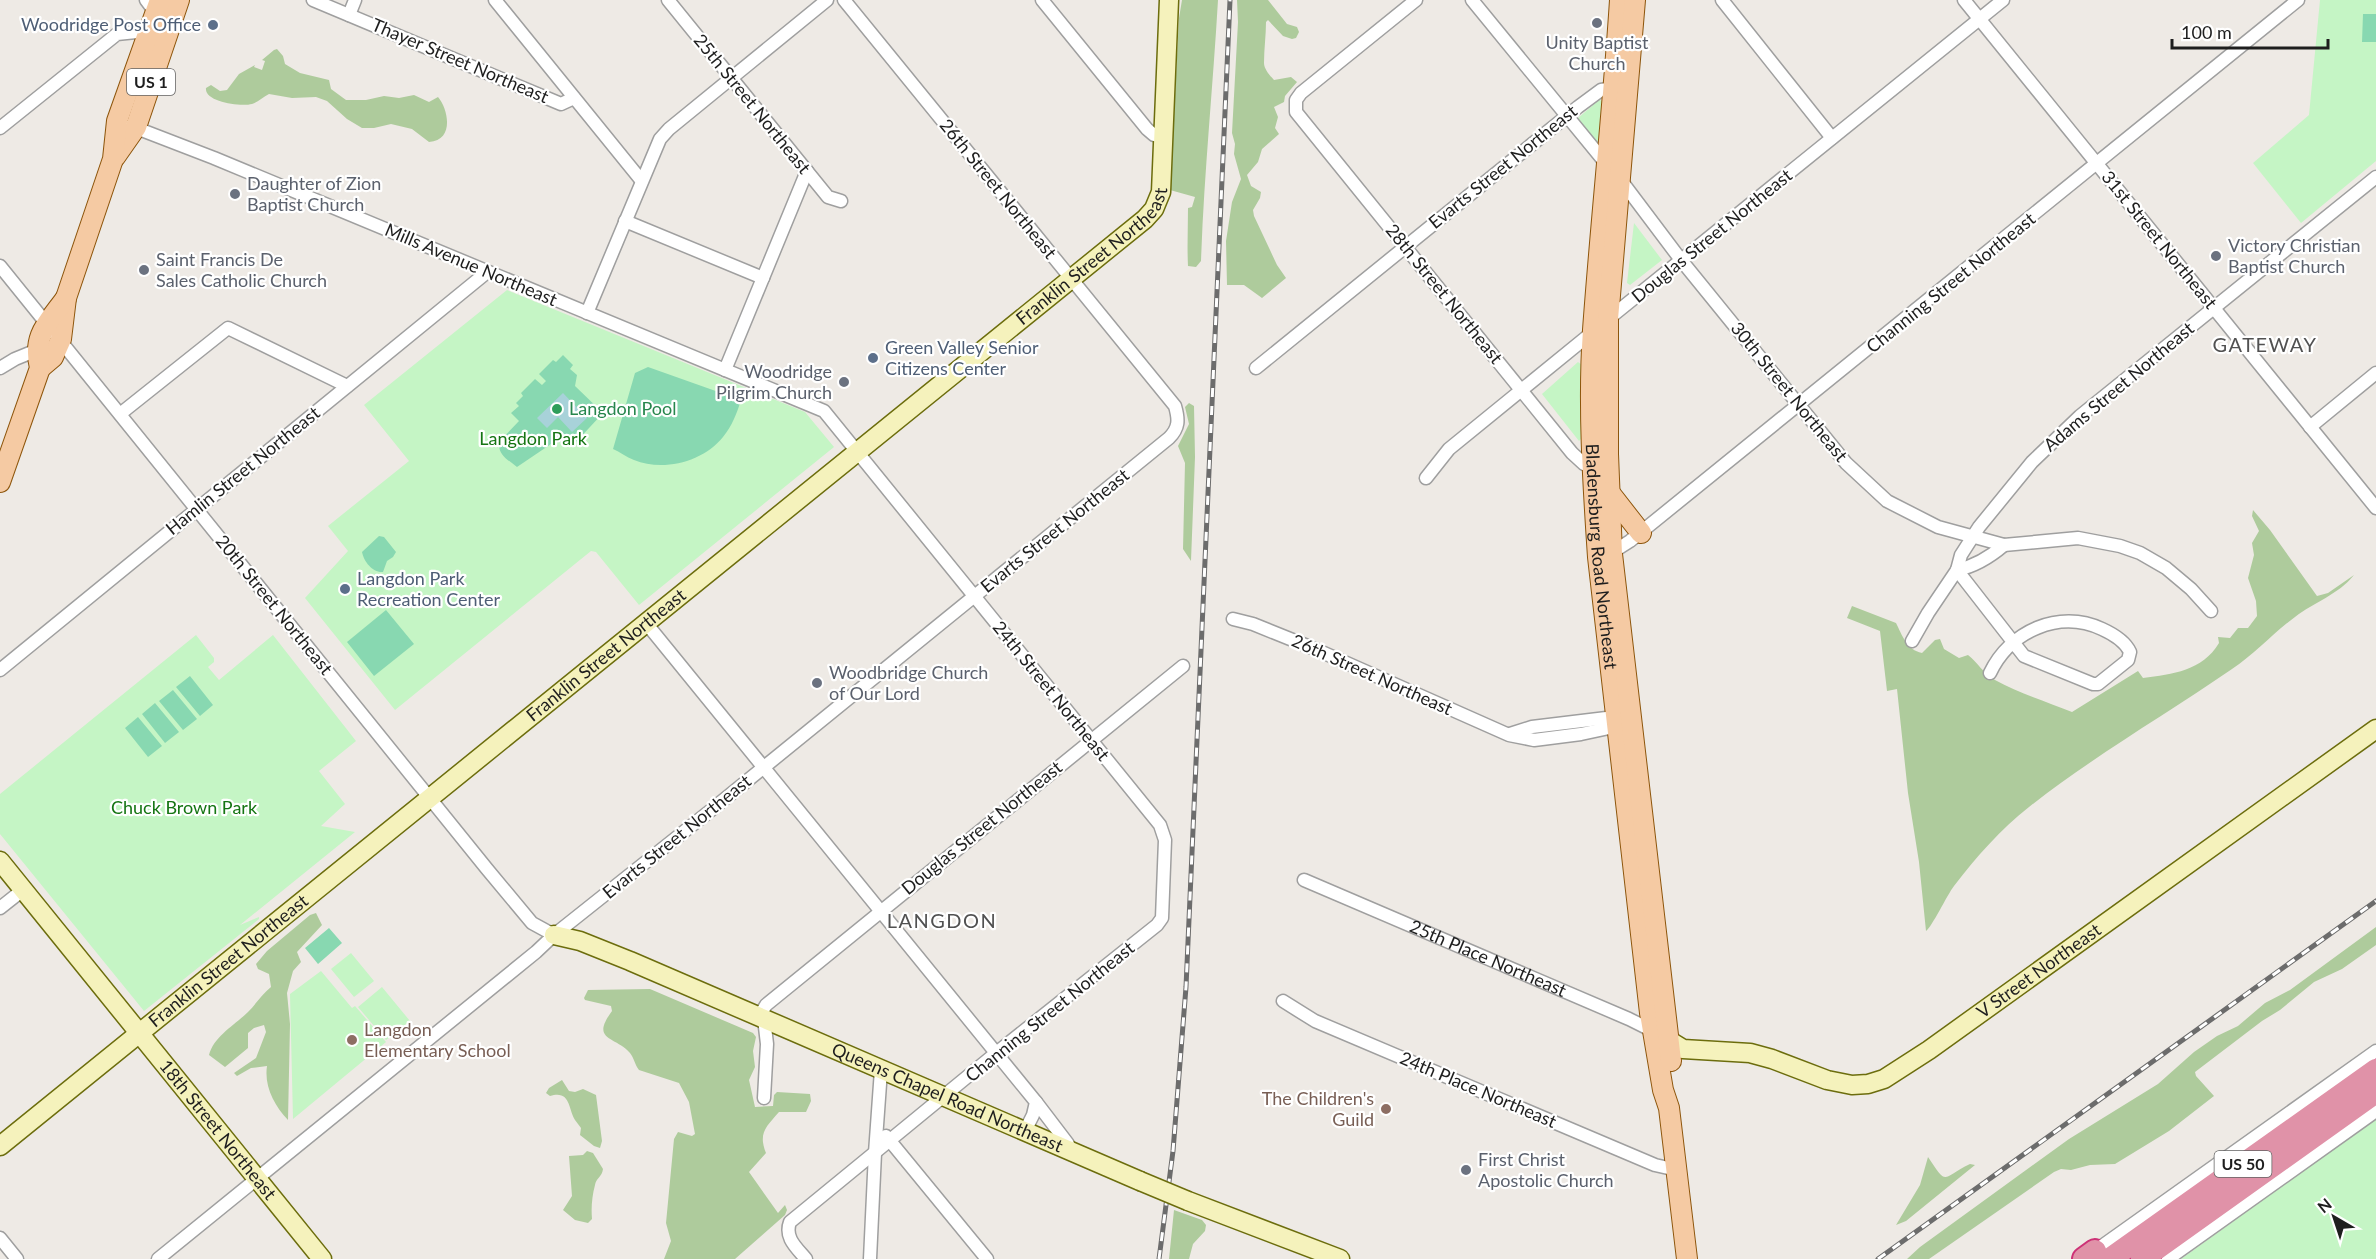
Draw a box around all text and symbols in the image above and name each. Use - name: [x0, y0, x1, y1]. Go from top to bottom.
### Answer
- scale bar: [2172, 12, 2328, 50]
- place label: Woodridge Post Office: [21, 13, 201, 35]
- street label: Thayer Street Northeast: [369, 13, 553, 108]
- marker: Unity Baptist Church: [1590, 16, 1604, 30]
- marker: Woodridge Post Office: [206, 18, 220, 32]
- text: 100 m: [2181, 21, 2232, 43]
- street label: 25th Street Northeast: [690, 29, 816, 178]
- place label: Unity Baptist Church: [1546, 31, 1649, 74]
- road number: US 1: [127, 69, 175, 95]
- street label: Evarts Street Northeast: [1424, 99, 1582, 233]
- street label: 26th Street Northeast: [936, 114, 1062, 263]
- street label: Douglas Street Northeast: [1627, 163, 1796, 307]
- street label: 31st Street Northeast: [2097, 166, 2223, 313]
- place label: Daughter of Zion Baptist Church: [247, 172, 381, 215]
- marker: Daughter of Zion Baptist Church: [228, 187, 242, 201]
- street label: Franklin Street Northeast: [1011, 187, 1171, 329]
- street label: Channing Street Northeast: [1862, 207, 2040, 357]
- street label: Mills Avenue Northeast: [382, 218, 561, 311]
- street label: 28th Street Northeast: [1382, 219, 1508, 368]
- place label: Victory Christian Baptist Church: [2228, 234, 2361, 277]
- place label: Saint Francis De Sales Catholic Church: [156, 248, 327, 291]
- marker: Victory Christian Baptist Church: [2209, 249, 2223, 263]
- marker: Saint Francis De Sales Catholic Church: [137, 263, 151, 277]
- street label: 30th Street Northeast: [1727, 317, 1853, 466]
- street label: Adams Street Northeast: [2039, 317, 2198, 456]
- district label: GATEWAY: [2213, 332, 2317, 356]
- place label: Green Valley Senior Citizens Center: [885, 336, 1039, 379]
- marker: Green Valley Senior Citizens Center: [866, 351, 880, 365]
- place label: Woodridge Pilgrim Church: [716, 360, 832, 403]
- marker: Woodridge Pilgrim Church: [837, 375, 851, 389]
- place label: Langdon Pool: [569, 397, 676, 419]
- street label: Hamlin Street Northeast: [161, 401, 324, 539]
- marker: Langdon Pool: [550, 402, 564, 416]
- park label: Langdon Park: [479, 427, 588, 449]
- street label: Bladensburg Road Northeast: [1582, 443, 1623, 671]
- street label: Evarts Street Northeast: [976, 463, 1134, 597]
- street label: 20th Street Northeast: [212, 530, 338, 679]
- place label: Langdon Park Recreation Center: [357, 567, 500, 610]
- marker: Langdon Park Recreation Center: [338, 582, 352, 596]
- street label: Franklin Street Northeast: [521, 583, 690, 725]
- street label: 24th Street Northeast: [989, 616, 1115, 765]
- street label: 26th Street Northeast: [1289, 629, 1457, 720]
- place label: Woodbridge Church of Our Lord: [829, 661, 988, 704]
- marker: Woodbridge Church of Our Lord: [810, 676, 824, 690]
- street label: Douglas Street Northeast: [897, 755, 1066, 899]
- street label: Evarts Street Northeast: [598, 769, 756, 903]
- park label: Chuck Brown Park: [111, 796, 258, 818]
- street label: Franklin Street Northeast: [144, 889, 312, 1031]
- district label: LANGDON: [887, 908, 997, 932]
- street label: 25th Place Northeast: [1407, 915, 1570, 1001]
- street label: V Street Northeast: [1972, 918, 2105, 1022]
- street label: Channing Street Northeast: [961, 936, 1139, 1086]
- place label: Langdon Elementary School: [364, 1018, 511, 1061]
- marker: Langdon Elementary School: [345, 1033, 359, 1047]
- street label: Queens Chapel Road Northeast: [829, 1037, 1067, 1157]
- street label: 24th Place Northeast: [1397, 1046, 1560, 1132]
- street label: 18th Street Northeast: [155, 1055, 282, 1204]
- place label: The Children's Guild: [1262, 1087, 1374, 1130]
- marker: The Children's Guild: [1379, 1102, 1393, 1116]
- place label: First Christ Apostolic Church: [1478, 1148, 1614, 1191]
- road number: US 50: [2214, 1151, 2272, 1177]
- marker: First Christ Apostolic Church: [1459, 1163, 1473, 1177]
- north arrow: [2304, 1187, 2364, 1247]
- text: N: [2313, 1194, 2335, 1216]

